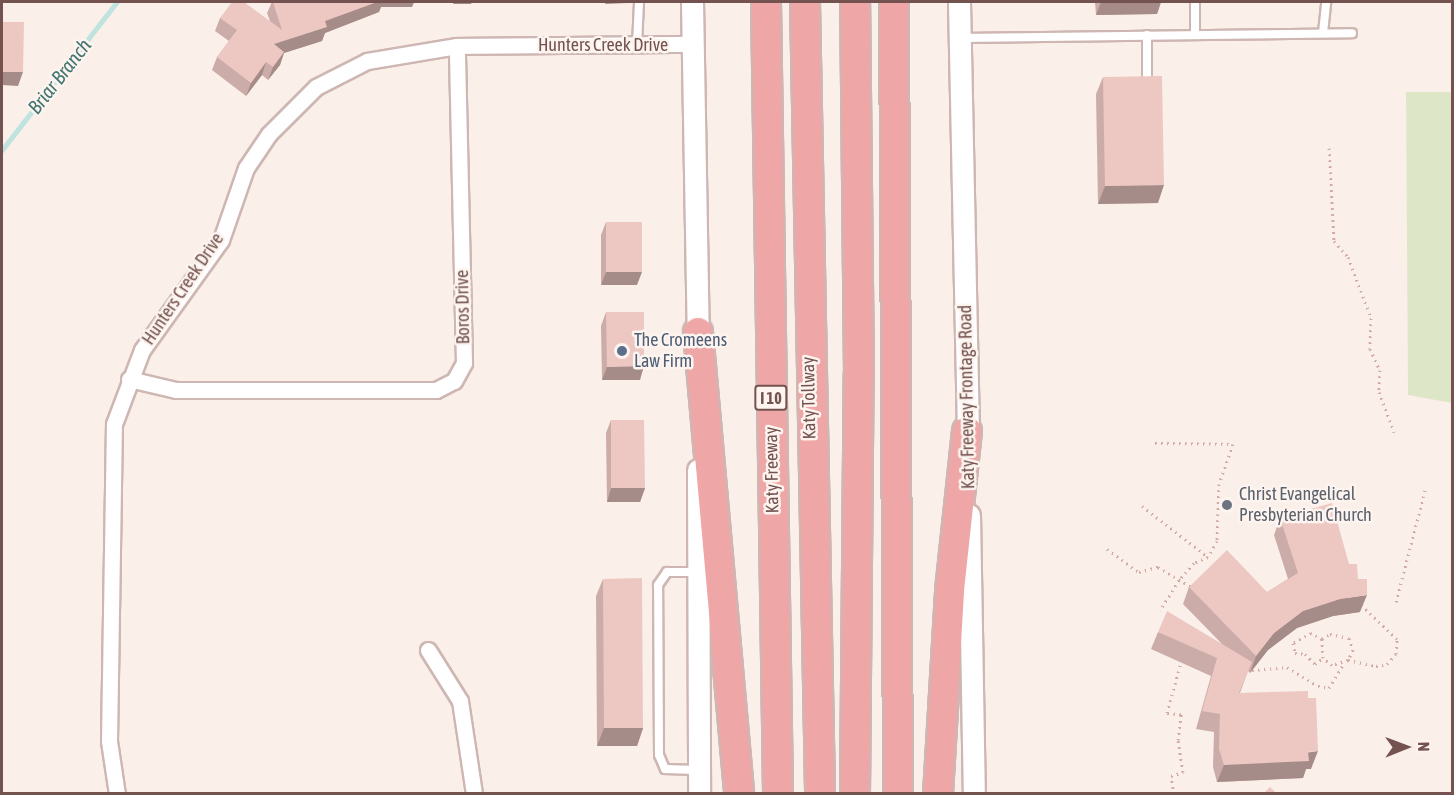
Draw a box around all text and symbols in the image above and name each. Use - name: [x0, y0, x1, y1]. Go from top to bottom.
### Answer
- water label: Briar Branch: [22, 34, 96, 118]
- street label: Hunters Creek Drive: [538, 34, 668, 56]
- street label: Hunters Creek Drive: [138, 229, 228, 349]
- street label: Boros Drive: [452, 270, 474, 344]
- street label: Katy Freeway Frontage Road: [955, 305, 979, 489]
- place label: The Cromeens Law Firm: [634, 330, 727, 372]
- marker: The Cromeens Law Firm: [615, 344, 629, 358]
- street label: Katy Tollway: [797, 356, 821, 440]
- road number: I 10: [753, 385, 789, 411]
- street label: Katy Freeway: [760, 427, 784, 513]
- place label: Christ Evangelical Presbyterian Church: [1239, 484, 1372, 526]
- marker: Christ Evangelical Presbyterian Church: [1220, 498, 1234, 512]
- north arrow: [1376, 717, 1436, 777]
- text: N: [1415, 742, 1433, 752]

